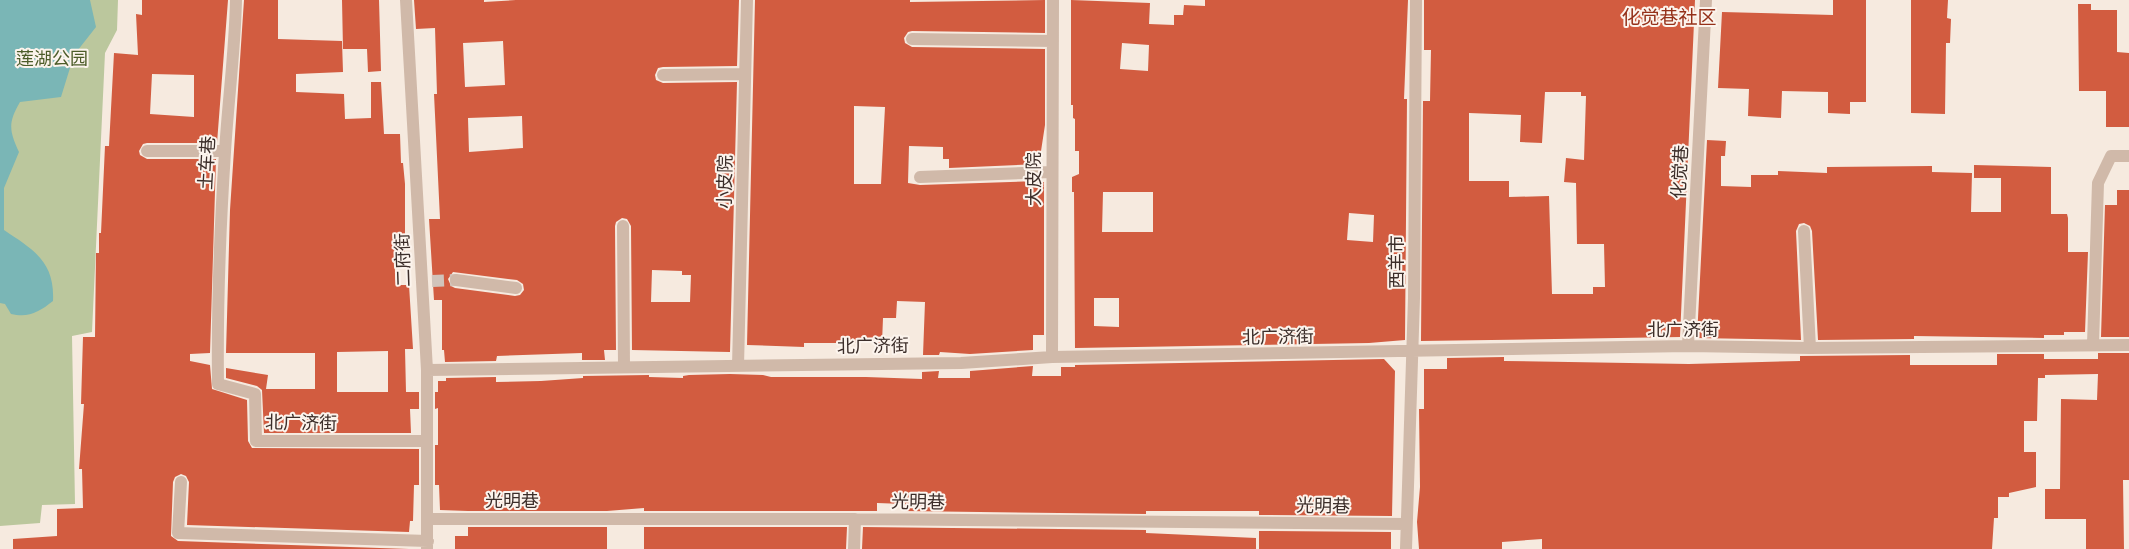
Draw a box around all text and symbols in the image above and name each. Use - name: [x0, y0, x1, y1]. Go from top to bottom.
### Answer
- district label: 化觉巷社区: [1621, 5, 1717, 28]
- park label: 莲湖公园: [16, 47, 88, 69]
- street label: 土车巷: [194, 135, 218, 190]
- street label: 化觉巷: [1667, 144, 1691, 199]
- street label: 大皮院: [1022, 152, 1044, 206]
- street label: 小皮院: [713, 155, 735, 209]
- street label: 二府街: [390, 233, 414, 287]
- street label: 西羊市: [1385, 235, 1407, 289]
- street label: 北广济街: [1647, 318, 1719, 340]
- street label: 北广济街: [1242, 324, 1314, 348]
- street label: 北广济街: [837, 333, 909, 357]
- street label: 北广济街: [265, 410, 337, 434]
- street label: 光明巷: [485, 489, 539, 511]
- street label: 光明巷: [891, 490, 945, 512]
- street label: 光明巷: [1296, 494, 1350, 516]

